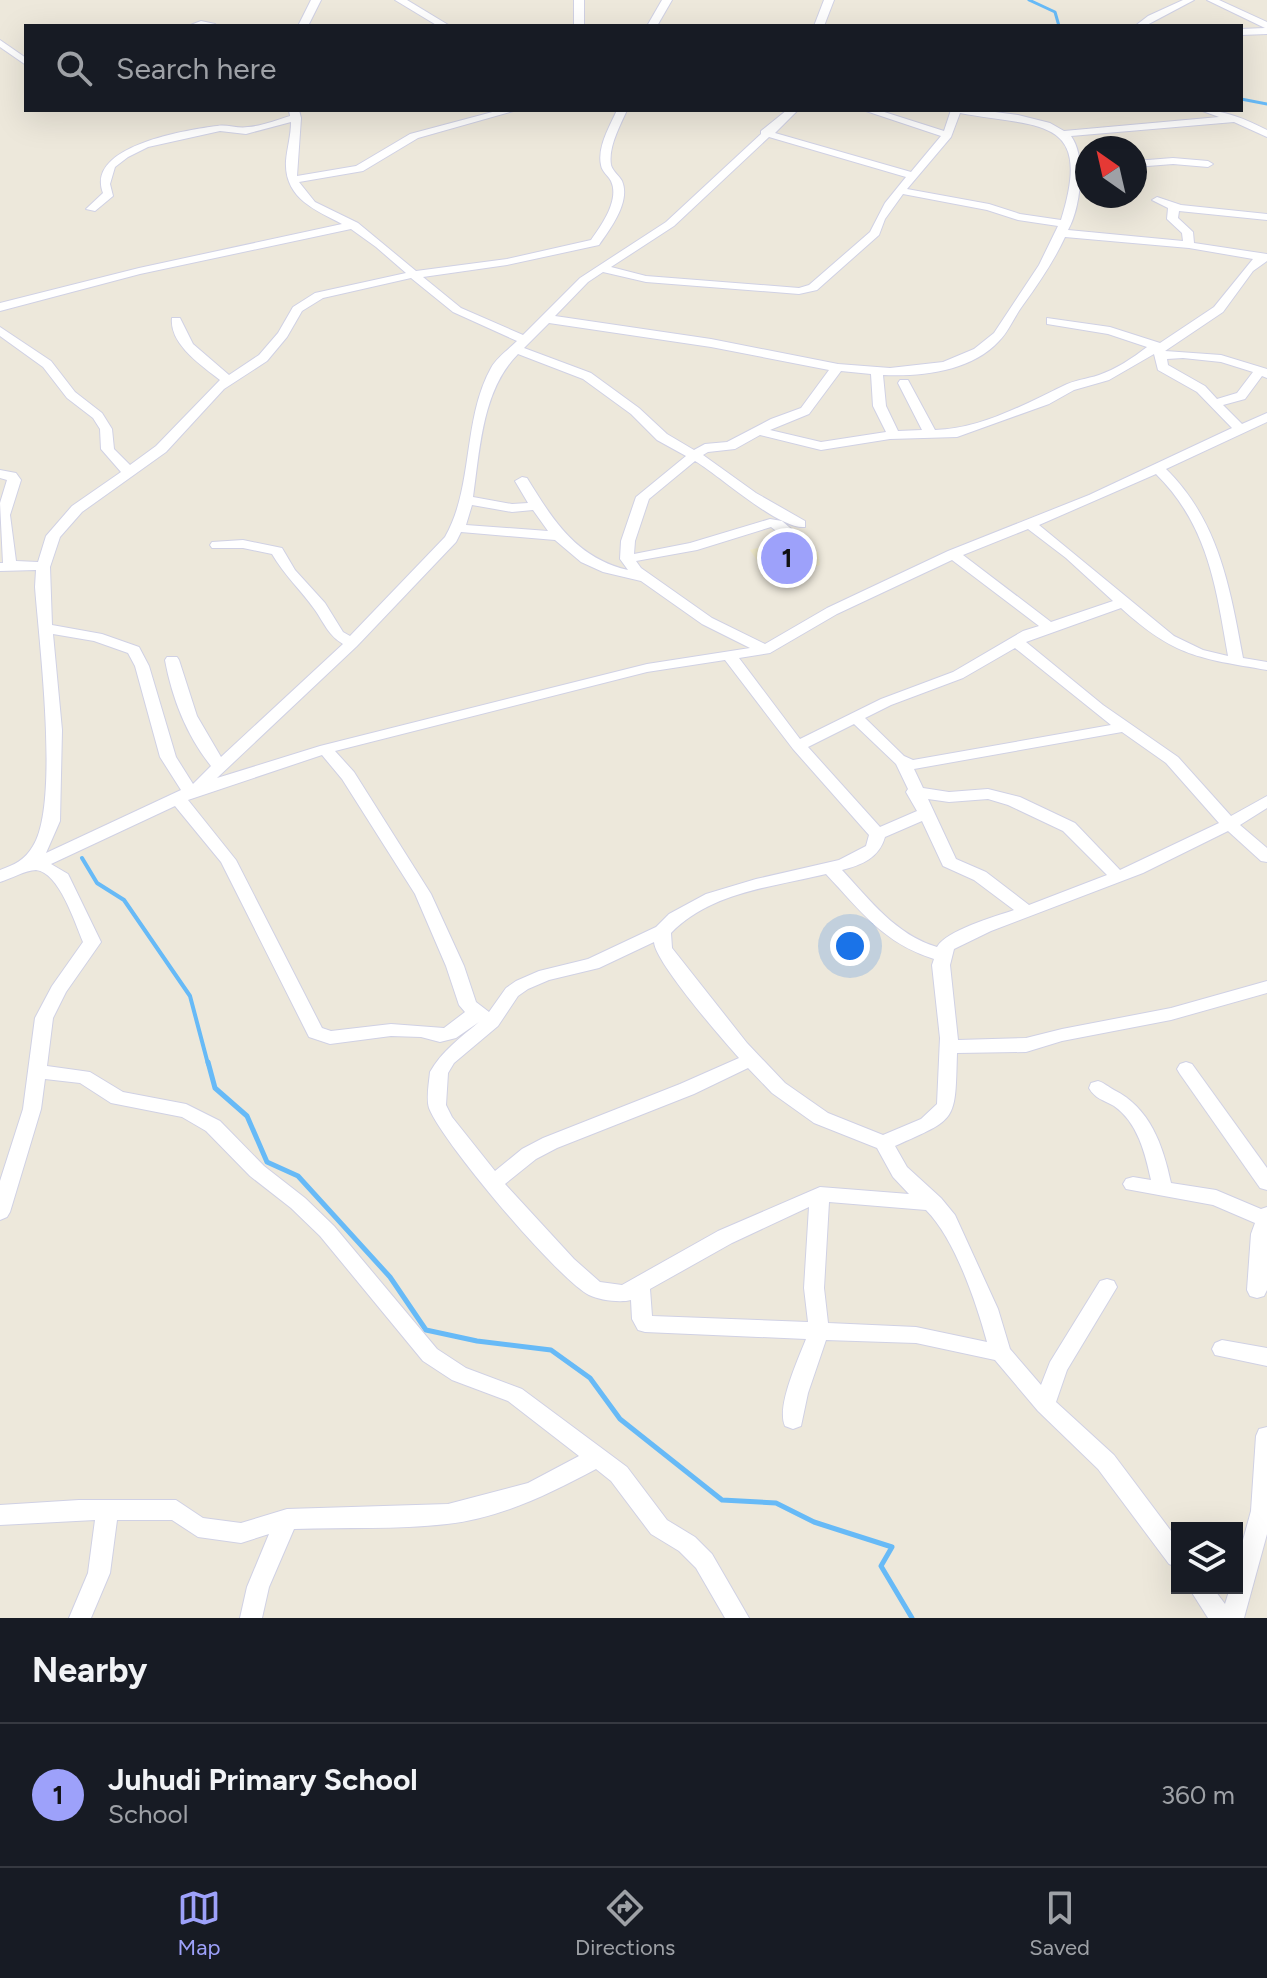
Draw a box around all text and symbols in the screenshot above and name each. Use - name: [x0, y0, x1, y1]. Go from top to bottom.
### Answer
- search box: [24, 24, 1243, 112]
- icon: search: [52, 46, 96, 90]
- text: Search here: [116, 50, 276, 87]
- north arrow: [1075, 136, 1147, 208]
- pin: 1: [761, 528, 813, 588]
- your location: [830, 926, 870, 966]
- map controls: [1171, 1522, 1243, 1594]
- button: layers: [1171, 1522, 1243, 1594]
- text: Nearby: [32, 1650, 147, 1691]
- text: Juhudi Primary School: [108, 1761, 418, 1798]
- text: 1: [53, 1779, 63, 1811]
- text: 360 m: [1161, 1779, 1235, 1811]
- text: School: [108, 1798, 188, 1830]
- tab: Map: [177, 1886, 221, 1961]
- tab: Directions: [575, 1886, 675, 1961]
- tab: Saved: [1029, 1886, 1090, 1961]

